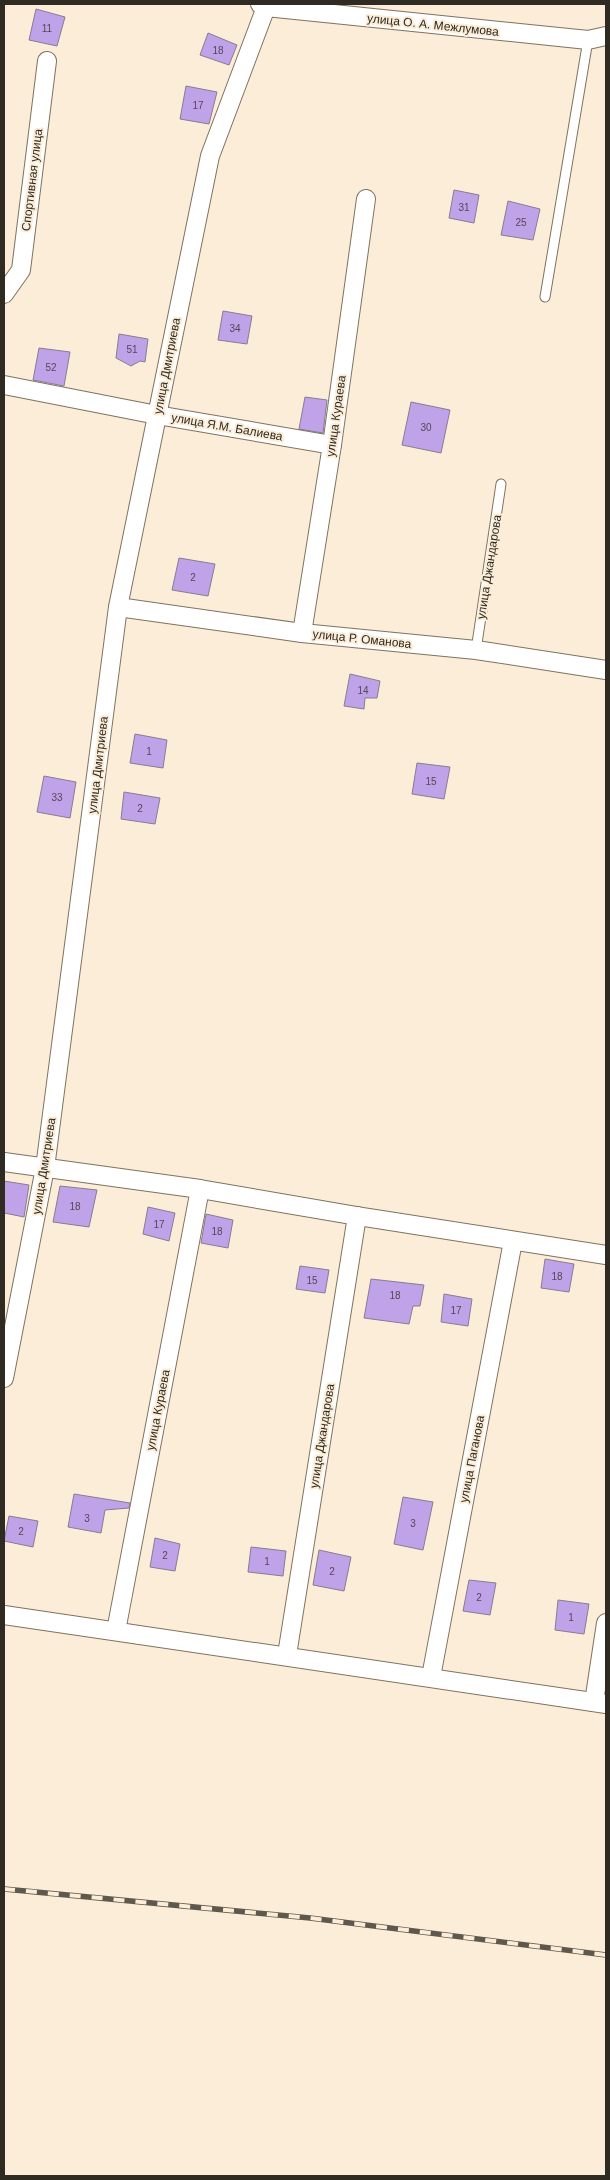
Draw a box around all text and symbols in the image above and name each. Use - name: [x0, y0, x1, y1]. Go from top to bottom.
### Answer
- street label: улица О. А. Межлумова: [366, 11, 500, 39]
- house number: 11: [42, 23, 53, 34]
- house number: 18: [212, 45, 224, 56]
- house number: 17: [192, 100, 204, 111]
- street label: Спортивная улица: [19, 128, 45, 232]
- house number: 31: [458, 202, 470, 213]
- house number: 25: [515, 217, 527, 228]
- street label: улица Дмитриева: [151, 316, 183, 415]
- house number: 34: [229, 323, 241, 334]
- house number: 51: [126, 344, 138, 355]
- house number: 52: [45, 362, 57, 373]
- street label: улица Кураева: [323, 374, 349, 458]
- street label: улица Я.М. Балиева: [170, 410, 284, 444]
- house number: 30: [420, 422, 432, 433]
- street label: улица Джандарова: [474, 513, 504, 620]
- house number: 2: [190, 572, 196, 583]
- street label: улица Р. Оманова: [312, 627, 412, 651]
- house number: 14: [357, 685, 369, 696]
- street label: улица Дмитриева: [85, 715, 111, 814]
- house number: 1: [146, 746, 152, 757]
- house number: 15: [425, 776, 437, 787]
- house number: 33: [51, 792, 63, 803]
- house number: 2: [137, 803, 143, 814]
- street label: улица Дмитриева: [29, 1116, 59, 1215]
- house number: 18: [69, 1201, 81, 1212]
- house number: 17: [153, 1219, 165, 1230]
- house number: 18: [211, 1226, 223, 1237]
- house number: 18: [551, 1271, 563, 1282]
- house number: 15: [306, 1275, 318, 1286]
- house number: 18: [389, 1290, 401, 1301]
- house number: 17: [450, 1305, 462, 1316]
- street label: улица Кураева: [143, 1368, 173, 1452]
- street label: улица Джандарова: [307, 1382, 337, 1489]
- street label: улица Паганова: [457, 1414, 487, 1504]
- house number: 3: [84, 1513, 90, 1524]
- house number: 3: [410, 1518, 416, 1529]
- house number: 2: [18, 1526, 24, 1537]
- house number: 2: [162, 1550, 168, 1561]
- house number: 1: [264, 1556, 270, 1567]
- house number: 2: [329, 1566, 335, 1577]
- house number: 2: [476, 1592, 482, 1603]
- house number: 1: [568, 1612, 574, 1623]

